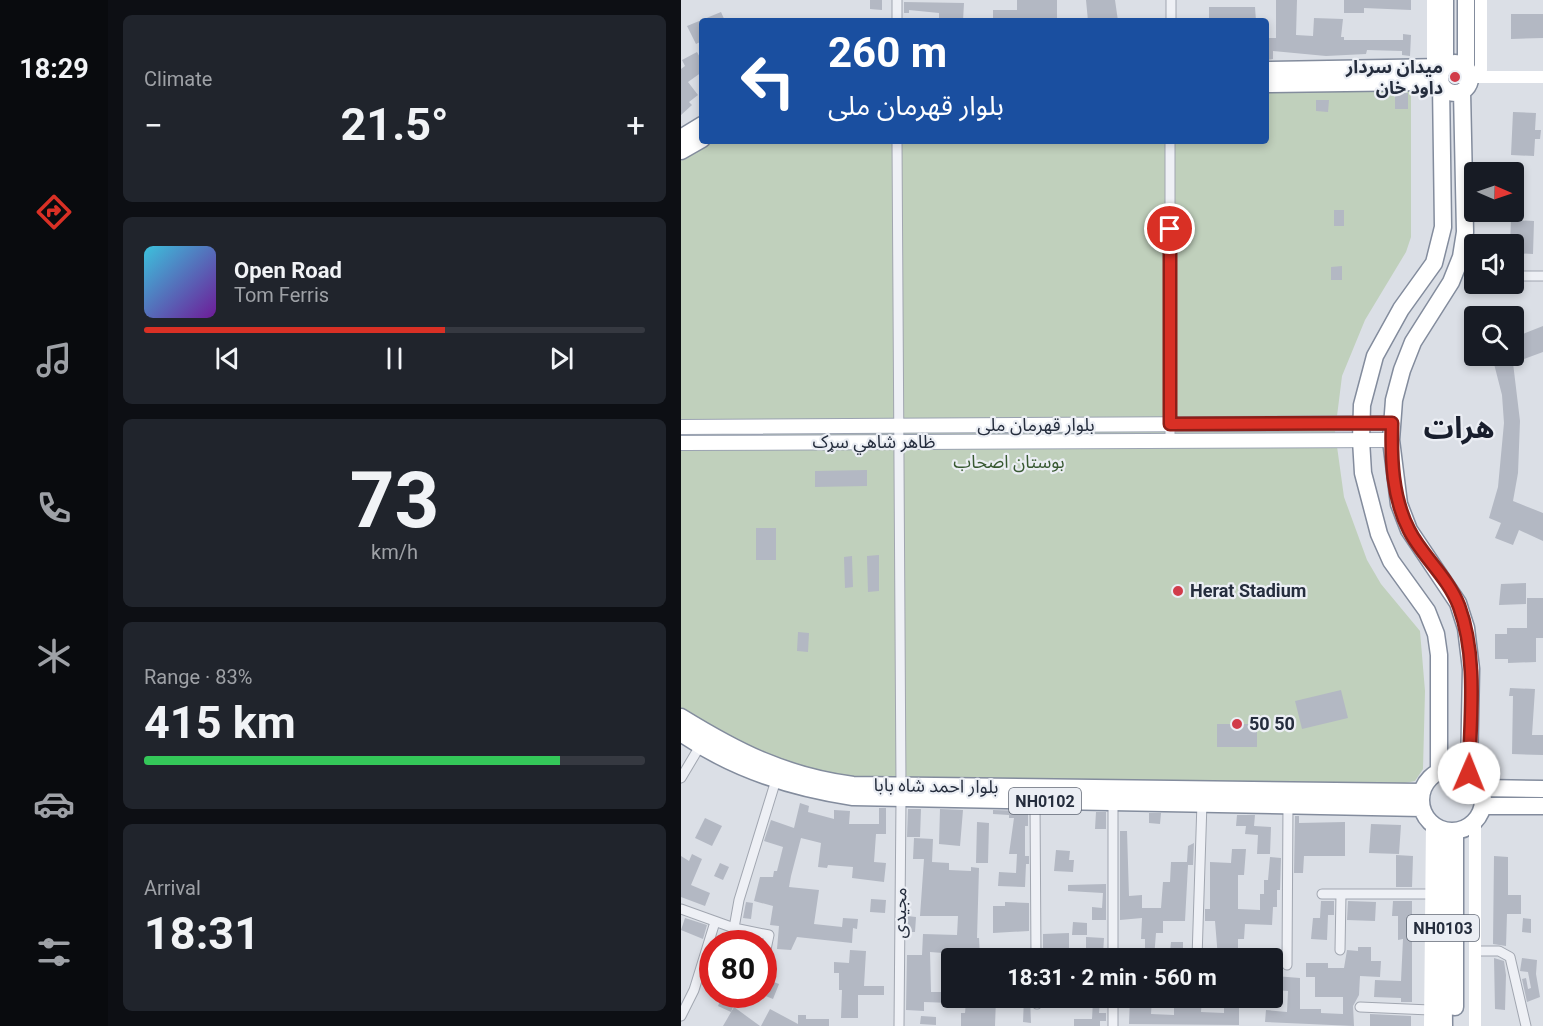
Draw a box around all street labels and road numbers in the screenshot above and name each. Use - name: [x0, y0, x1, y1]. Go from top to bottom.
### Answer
- street label: بلوار قهرمان ملی: [977, 414, 1095, 436]
- street label: ظاهر شاهي سړک: [812, 431, 936, 455]
- street label: بلوار احمد شاه بابا: [873, 774, 999, 798]
- road number: NH0102: [1009, 788, 1081, 814]
- street label: مجیدی: [889, 887, 911, 939]
- road number: NH0103: [1407, 915, 1479, 941]

